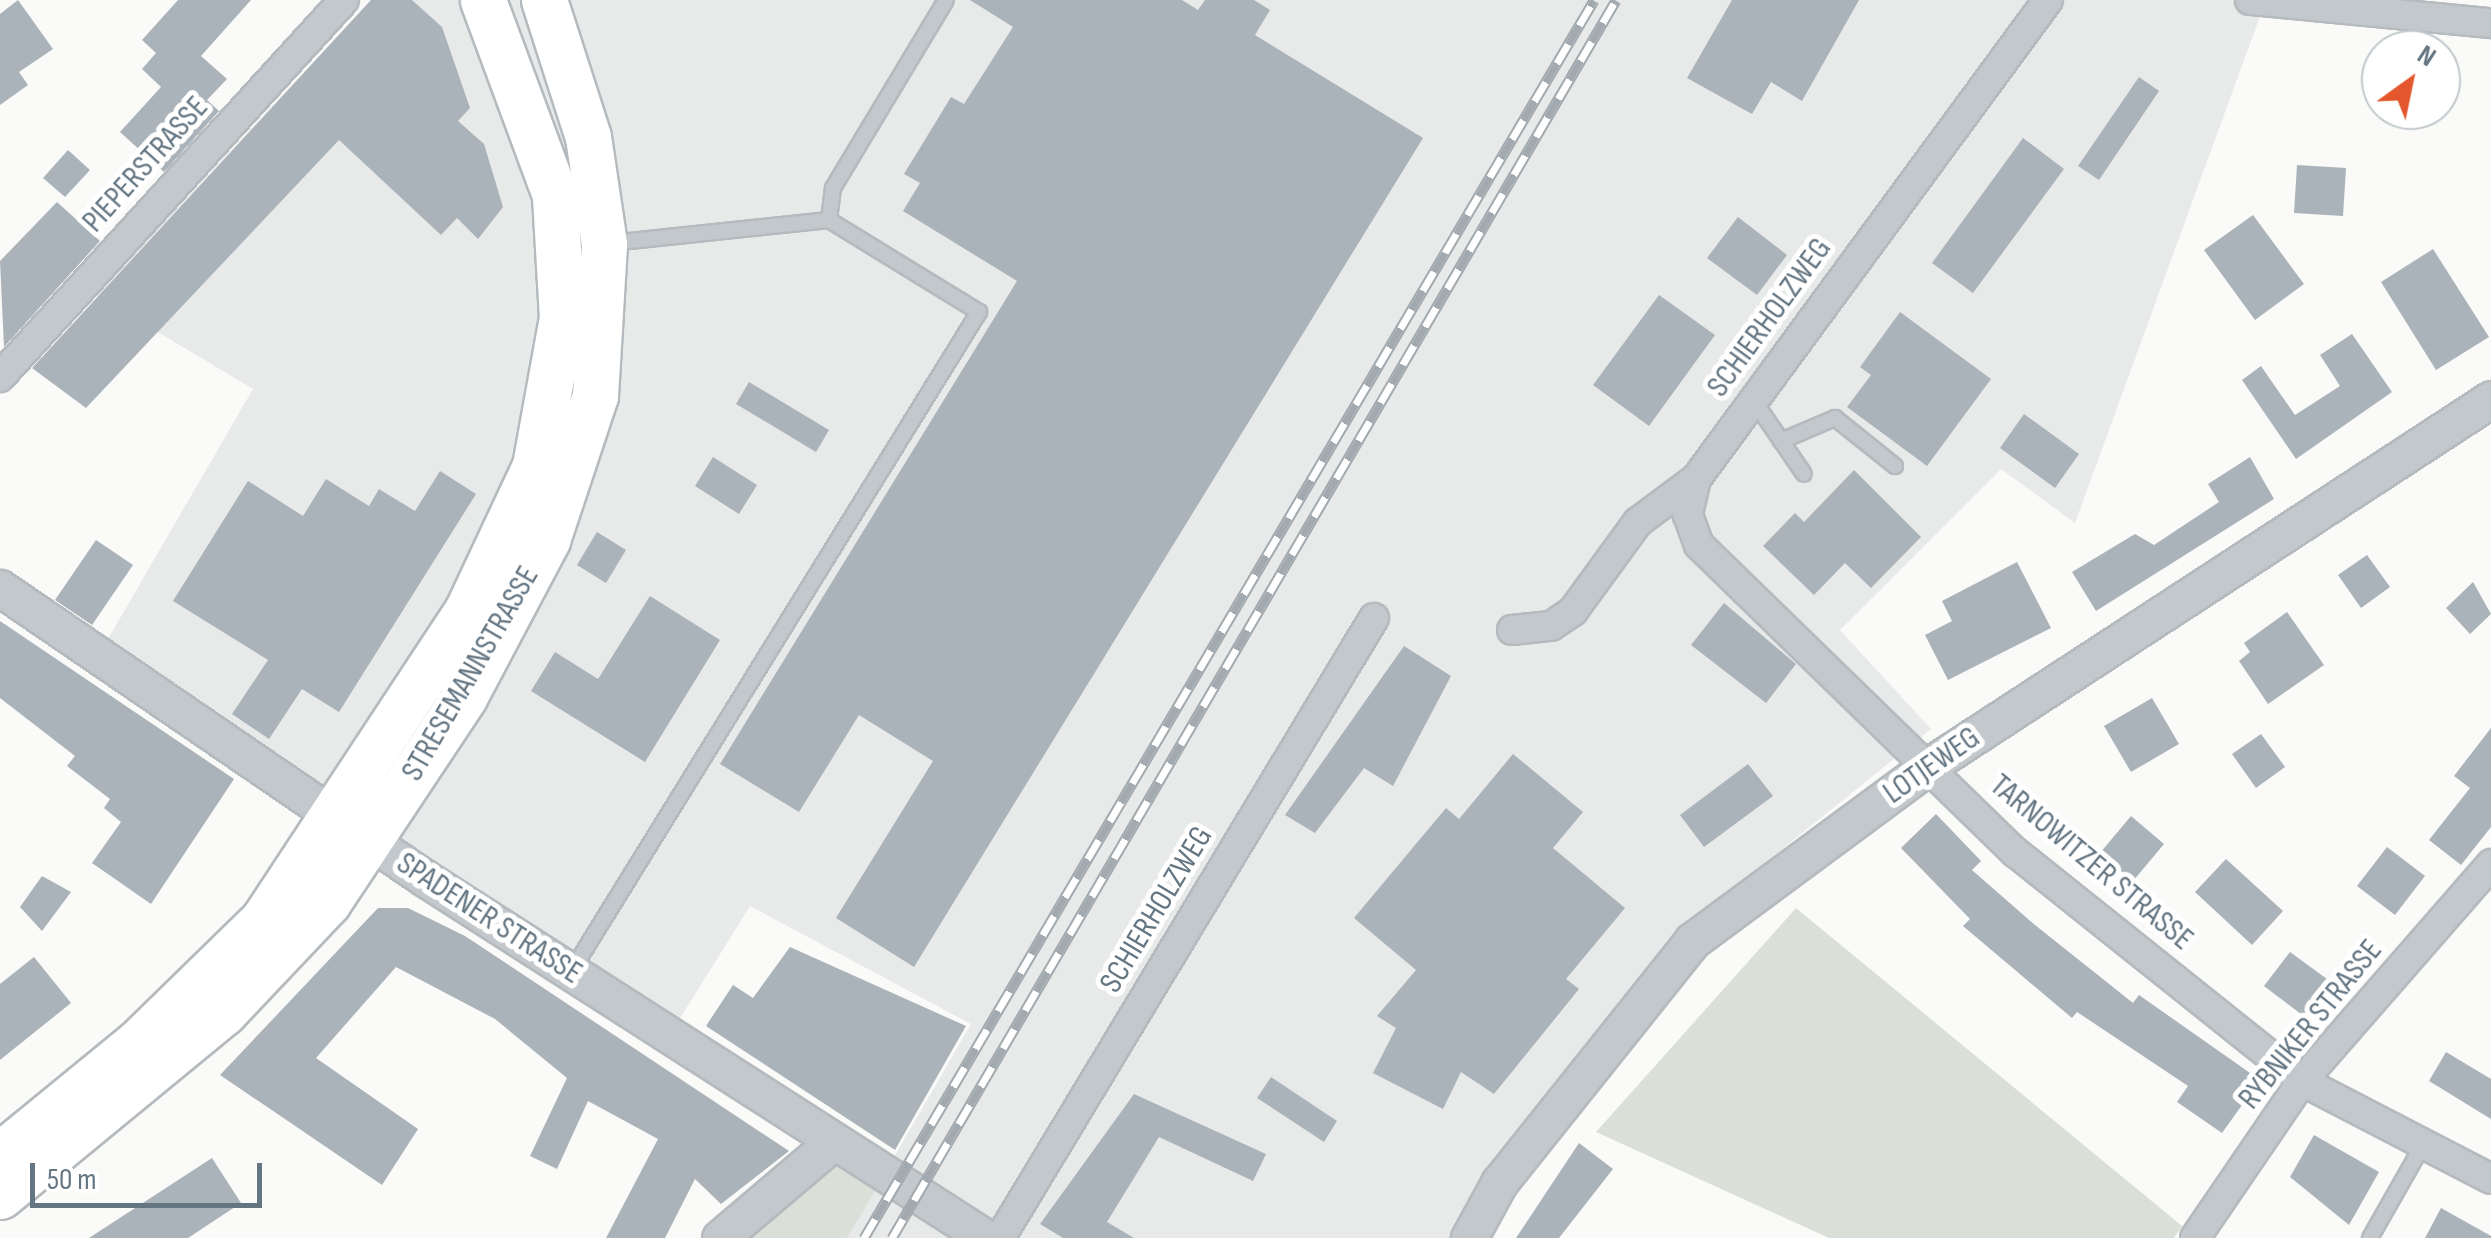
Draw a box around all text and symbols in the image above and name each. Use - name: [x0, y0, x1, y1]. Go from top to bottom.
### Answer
- north arrow: [2361, 30, 2461, 130]
- text: N: [2411, 38, 2442, 74]
- street label: PIEPERSTRASSE: [75, 89, 217, 241]
- street label: SCHIERHOLZWEG: [1700, 231, 1840, 405]
- street label: STRESEMANNSTRASSE: [394, 560, 548, 788]
- street label: LOTJEWEG: [1876, 719, 1988, 813]
- street label: TARNOWITZER STRASSE: [1982, 767, 2200, 959]
- street label: SCHIERHOLZWEG: [1092, 820, 1222, 1000]
- street label: SPADENER STRASSE: [389, 845, 589, 993]
- street label: RYBNIKER STRASSE: [2231, 933, 2391, 1117]
- scale bar: [35, 1143, 268, 1205]
- text: 50 m: [47, 1162, 96, 1198]

